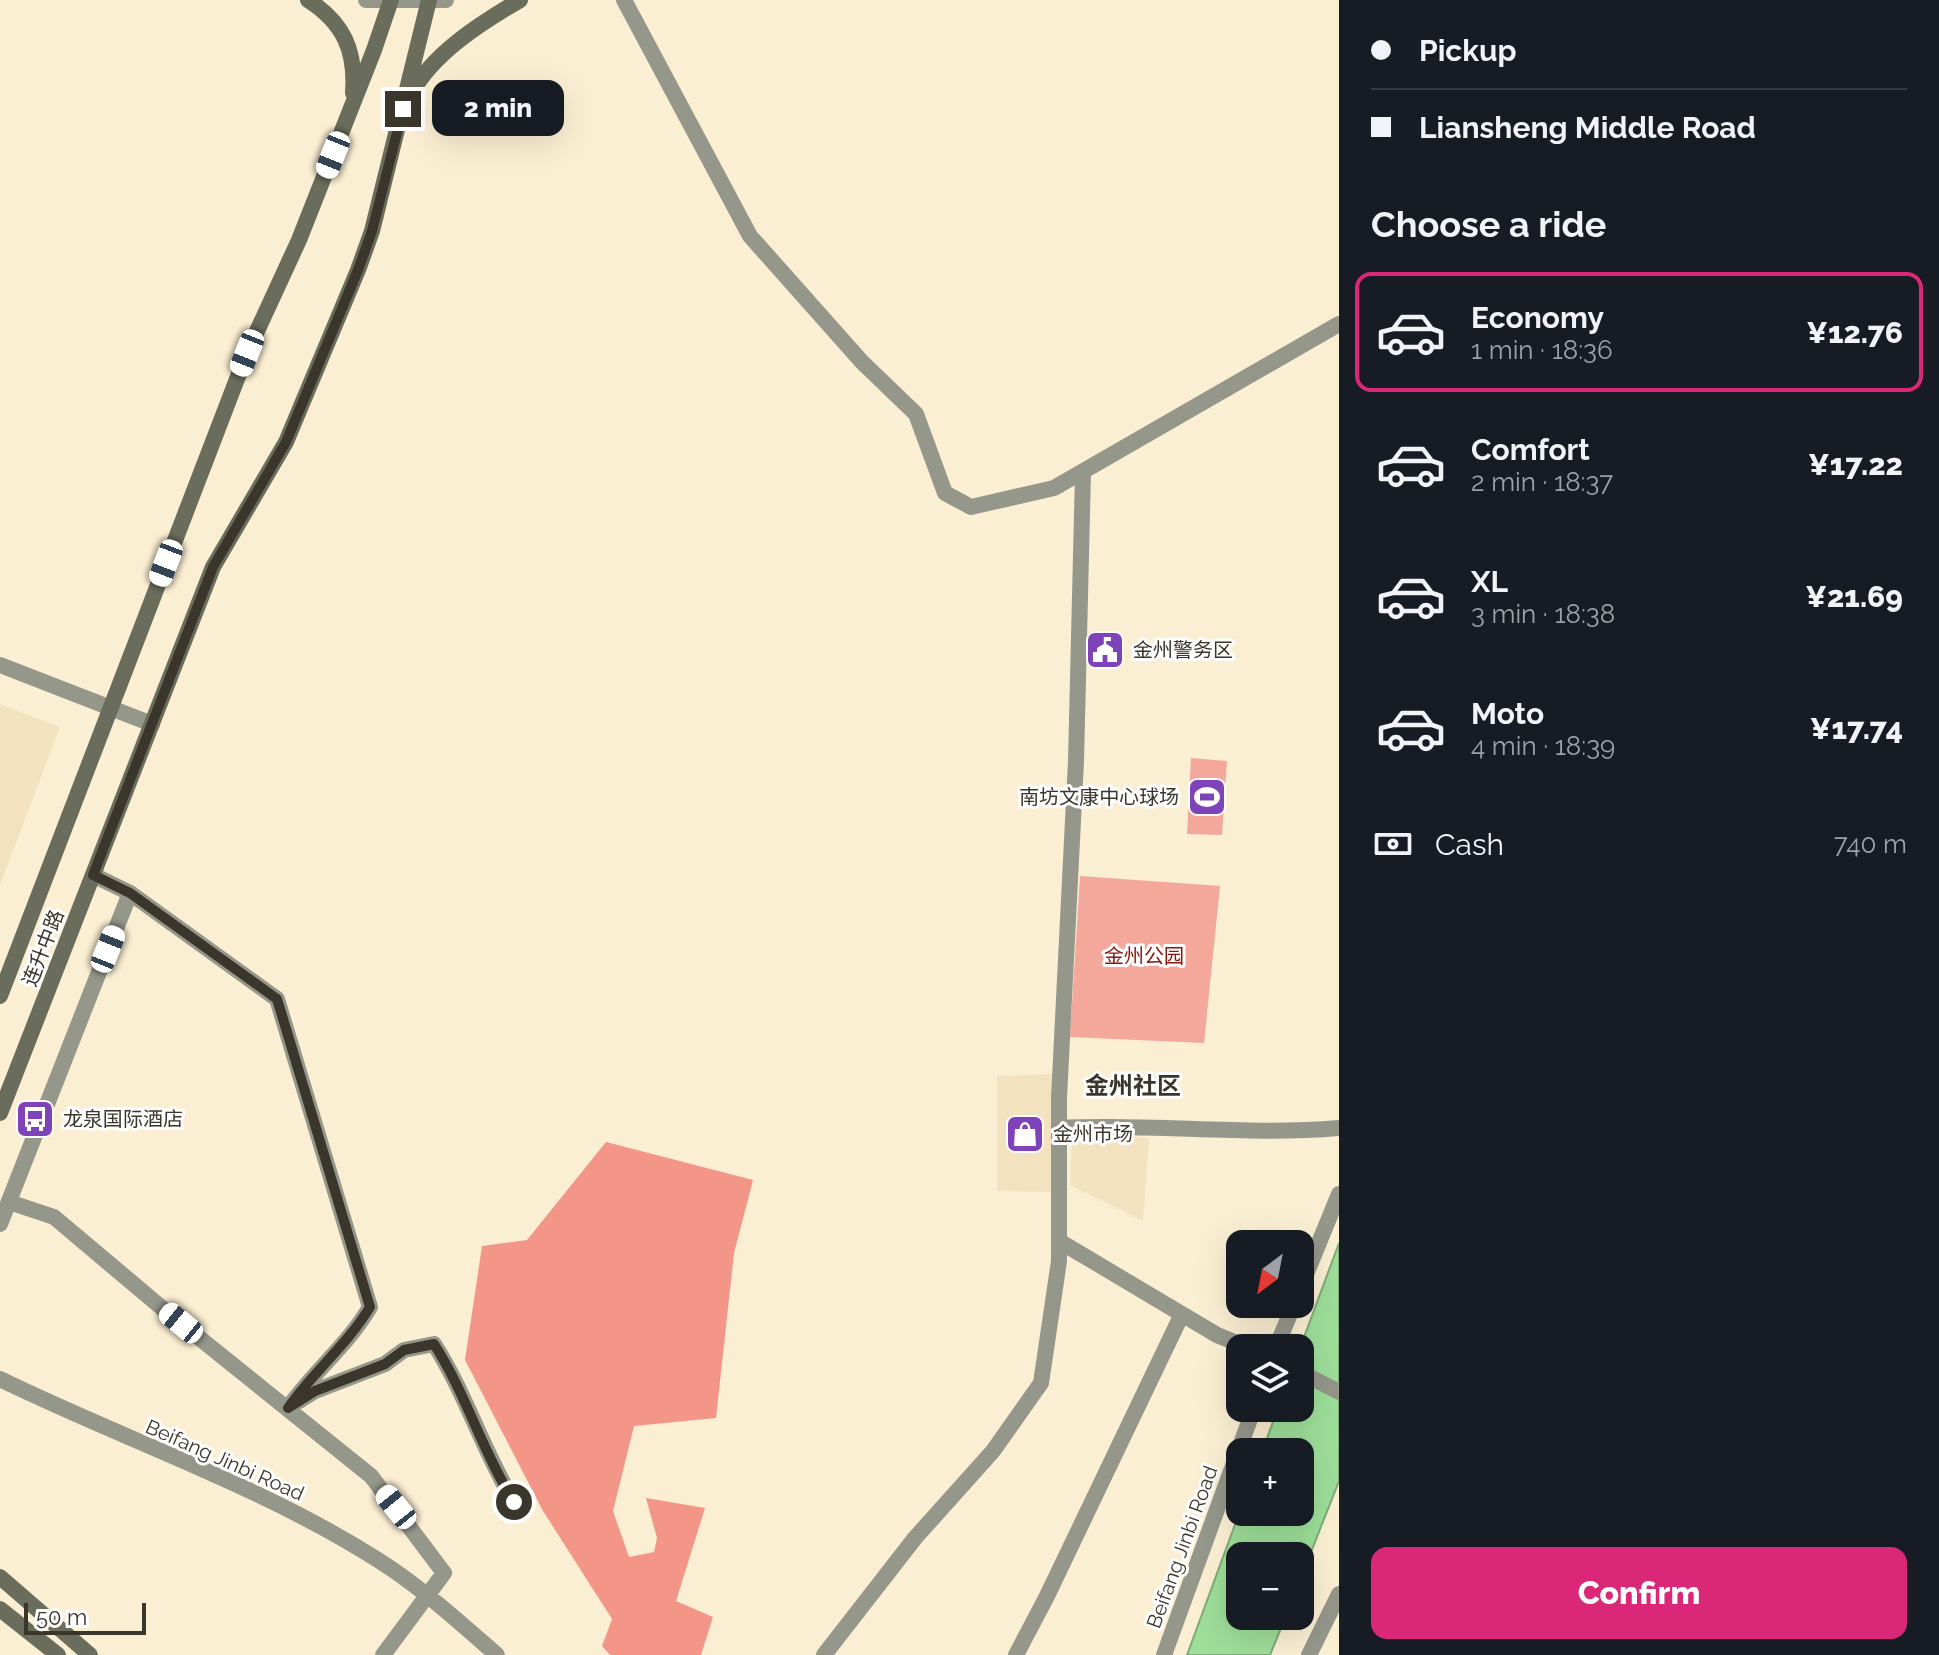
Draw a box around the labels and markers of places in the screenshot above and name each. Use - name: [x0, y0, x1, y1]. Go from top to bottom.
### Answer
- public building icon: 金州警务区: [1084, 629, 1126, 671]
- place label: 金州警务区: [1133, 638, 1233, 662]
- sports icon: 南坊文康中心球场: [1186, 776, 1228, 818]
- place label: 南坊文康中心球场: [1019, 785, 1179, 809]
- bus stop icon: 龙泉国际酒店: [14, 1098, 56, 1140]
- place label: 龙泉国际酒店: [63, 1107, 183, 1131]
- shop icon: 金州市场: [1004, 1113, 1046, 1155]
- place label: 金州市场: [1053, 1122, 1133, 1146]

